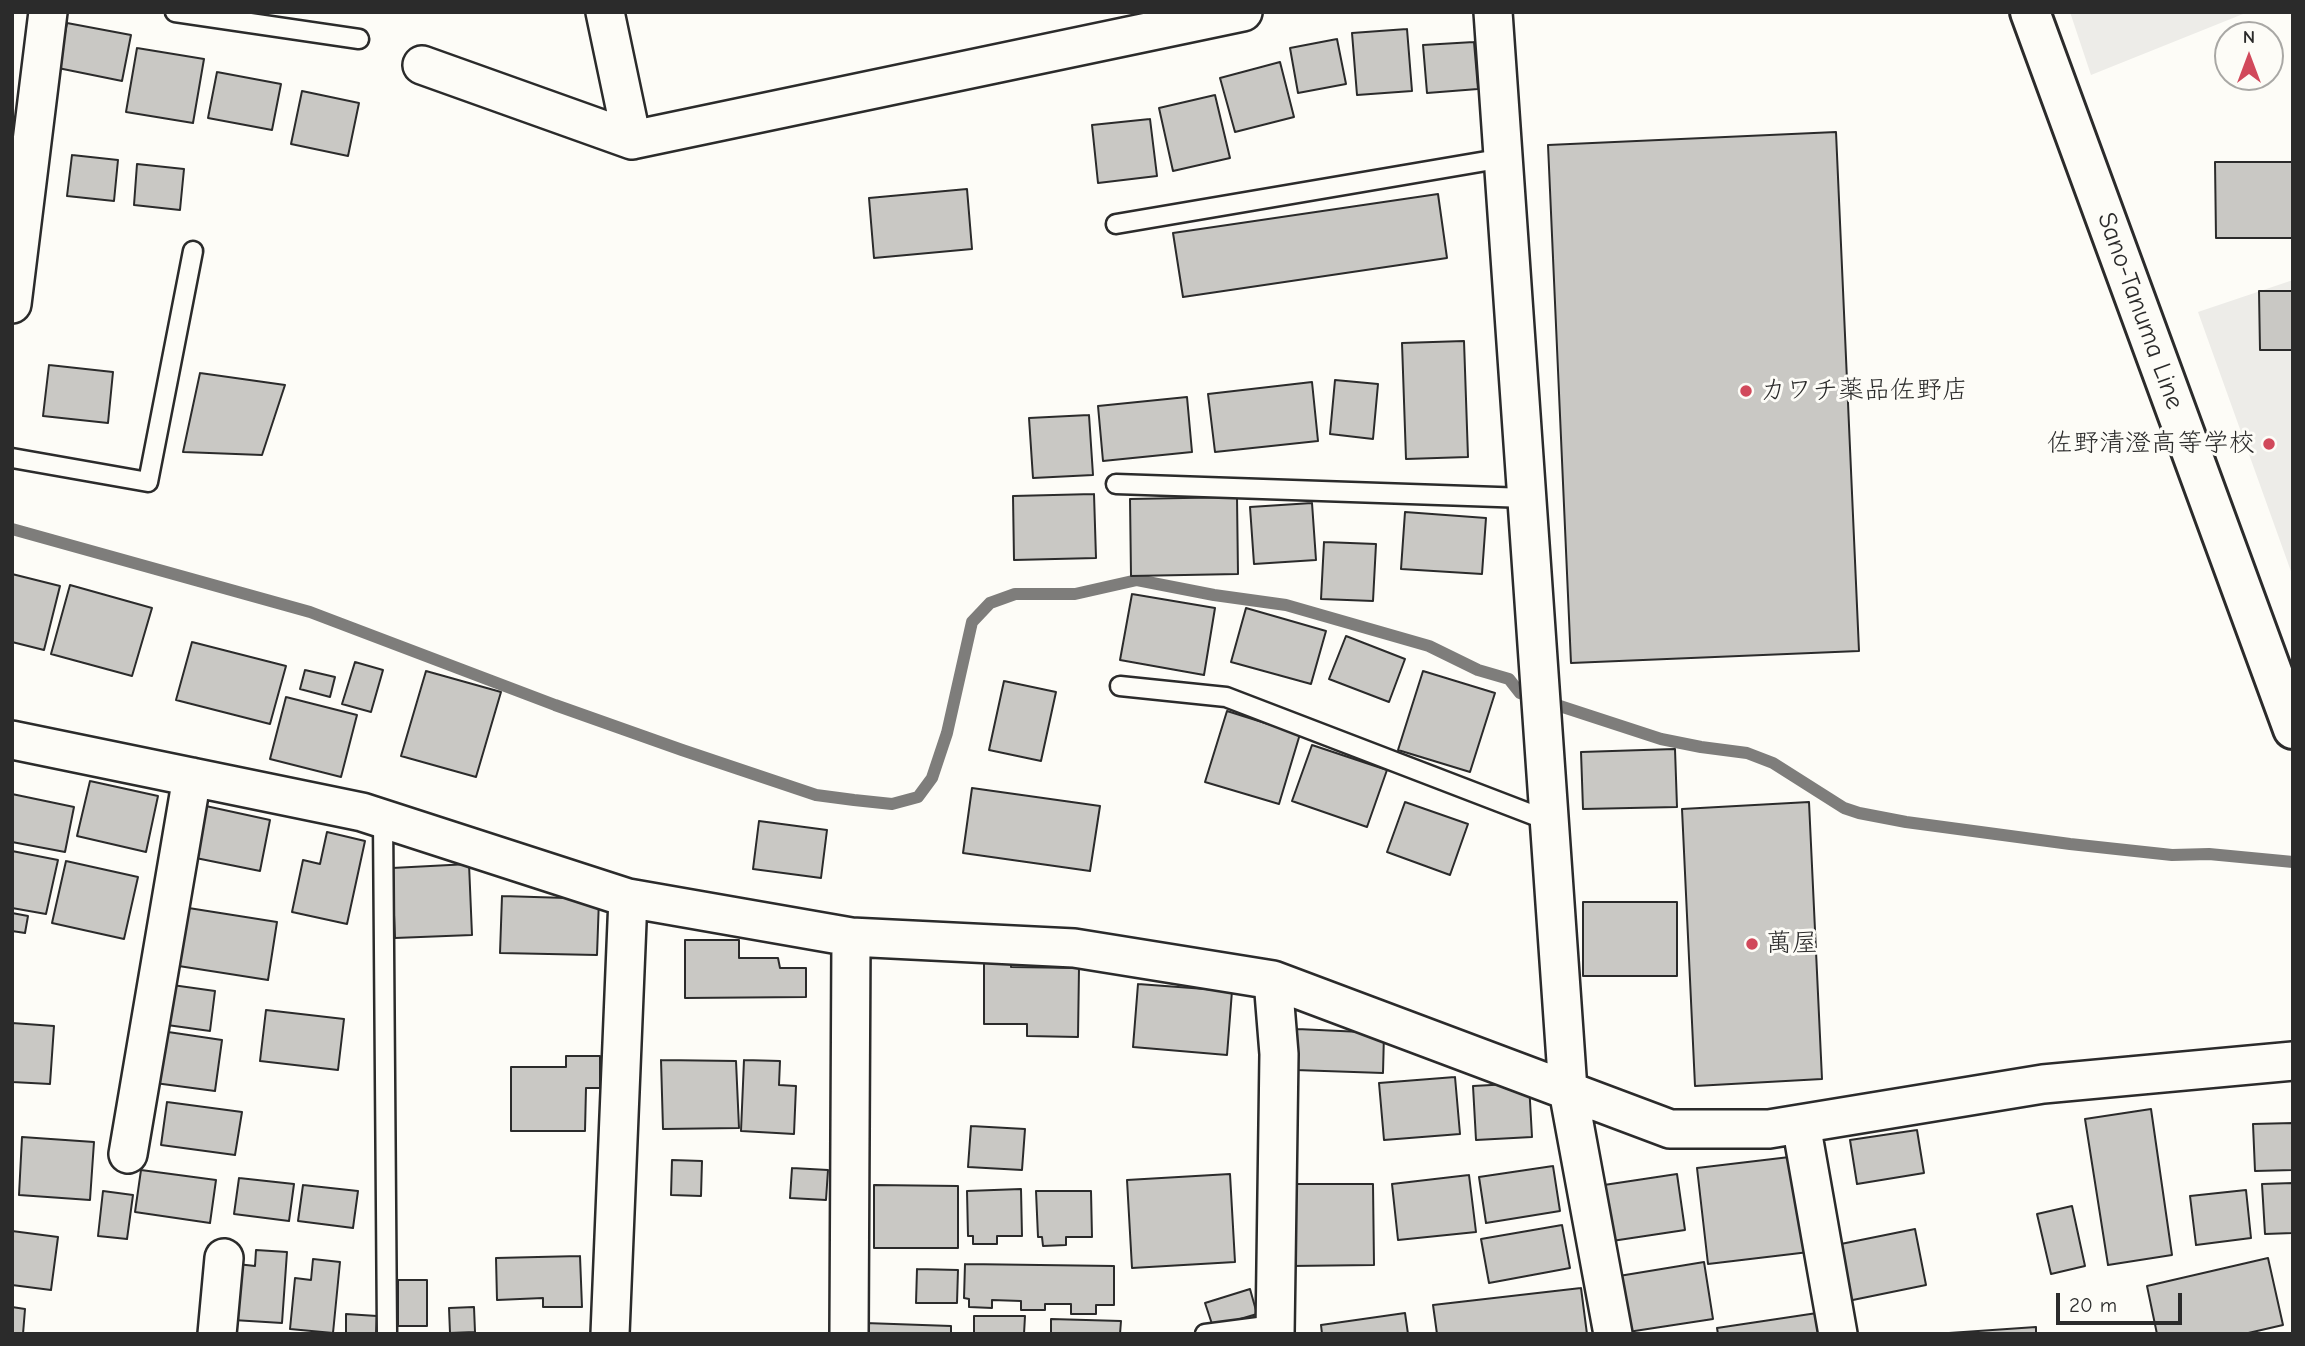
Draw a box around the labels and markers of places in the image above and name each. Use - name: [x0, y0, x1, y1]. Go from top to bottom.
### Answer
- place label: カワチ薬品佐野店: [1760, 375, 1968, 407]
- marker: カワチ薬品佐野店: [1738, 383, 1754, 399]
- place label: 佐野清澄高等学校: [2047, 428, 2255, 460]
- marker: 佐野清澄高等学校: [2261, 436, 2277, 452]
- place label: 萬屋: [1766, 928, 1818, 960]
- marker: 萬屋: [1744, 936, 1760, 952]

